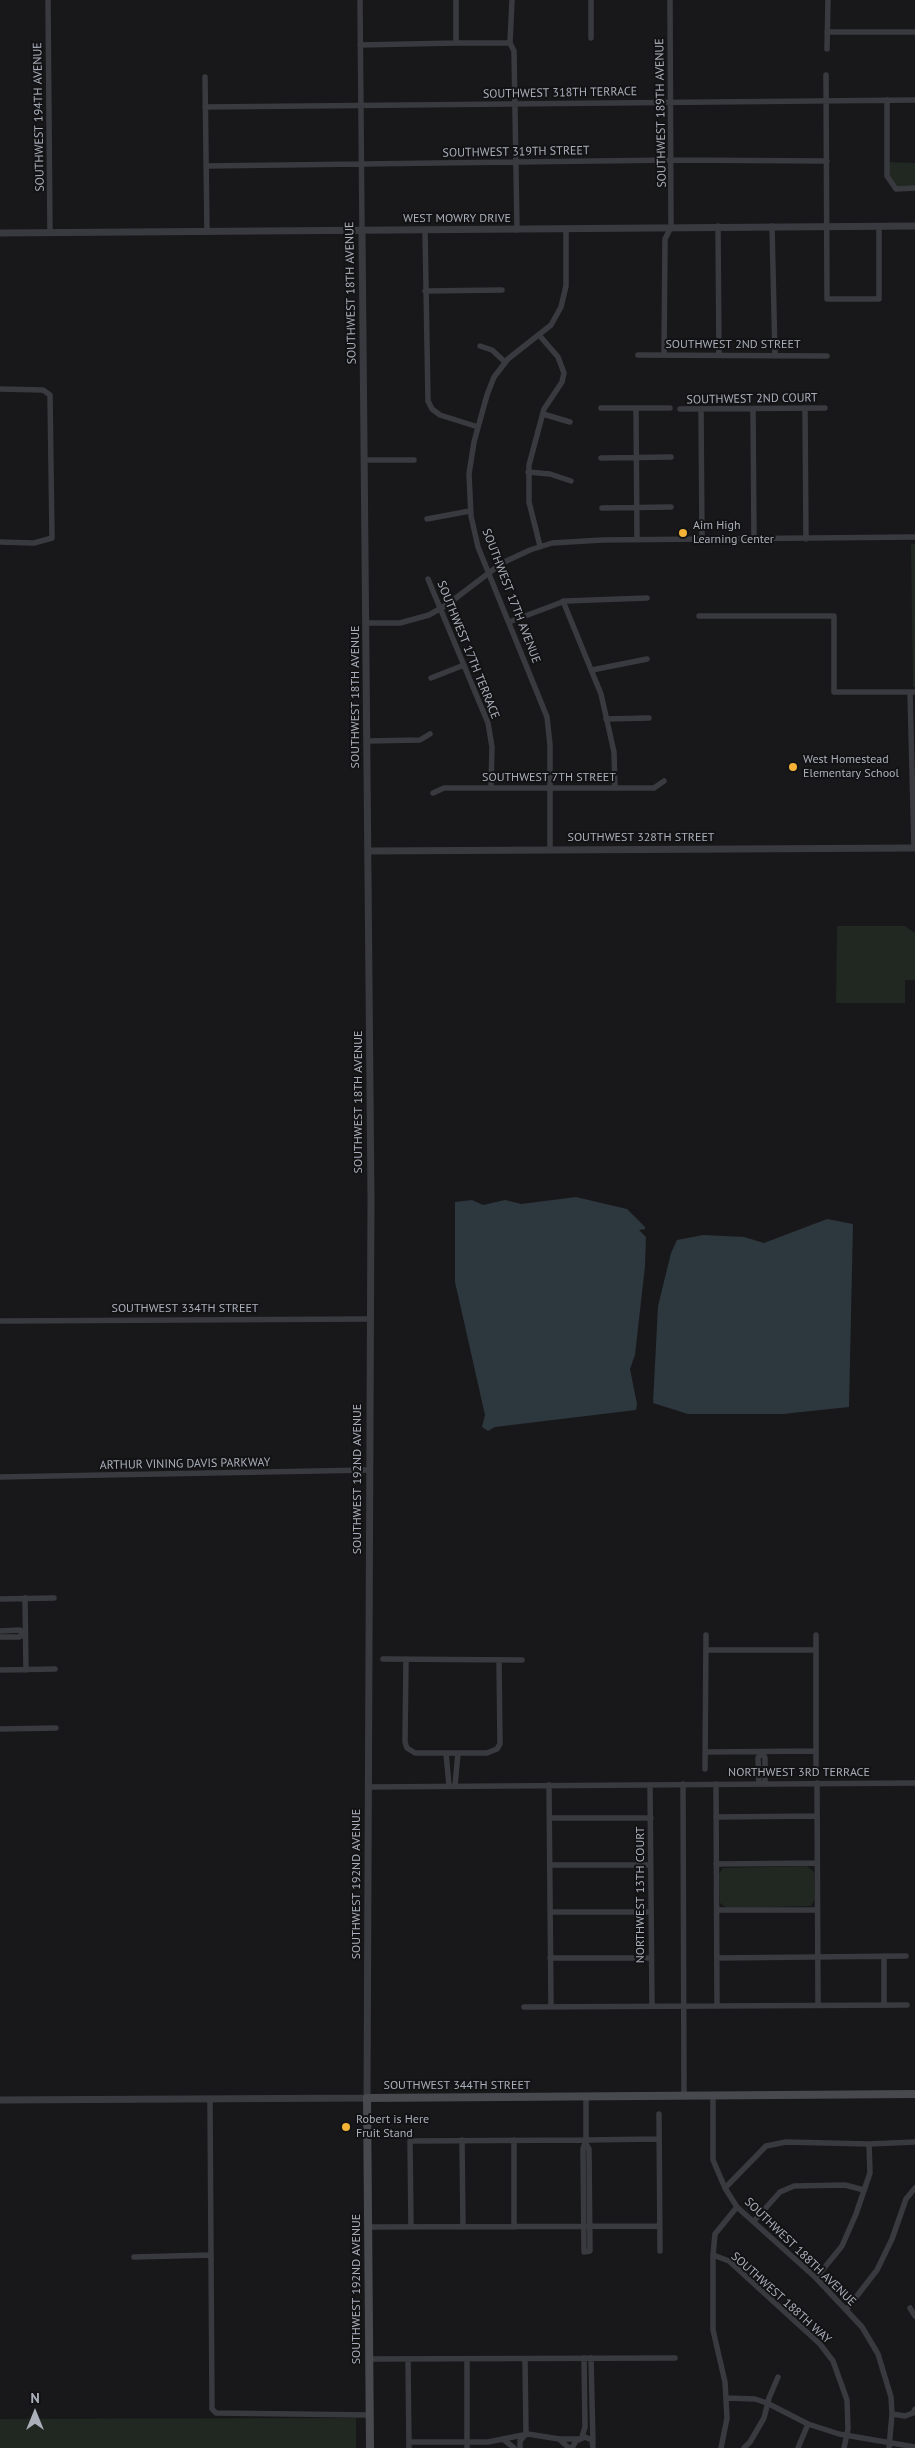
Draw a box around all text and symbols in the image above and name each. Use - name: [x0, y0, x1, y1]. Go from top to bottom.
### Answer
- street label: SOUTHWEST 189TH AVENUE: [652, 38, 670, 188]
- street label: SOUTHWEST 194TH AVENUE: [30, 42, 48, 192]
- street label: SOUTHWEST 318TH TERRACE: [483, 84, 637, 102]
- street label: SOUTHWEST 319TH STREET: [442, 144, 590, 160]
- street label: WEST MOWRY DRIVE: [403, 212, 511, 226]
- street label: SOUTHWEST 18TH AVENUE: [343, 221, 359, 365]
- street label: SOUTHWEST 2ND STREET: [665, 338, 801, 352]
- street label: SOUTHWEST 2ND COURT: [686, 391, 818, 407]
- place label: Aim High Learning Center: [693, 519, 774, 547]
- street label: SOUTHWEST 17TH AVENUE: [479, 527, 543, 665]
- marker: Aim High Learning Center: [677, 527, 689, 539]
- street label: SOUTHWEST 17TH TERRACE: [434, 579, 502, 721]
- street label: SOUTHWEST 18TH AVENUE: [349, 626, 363, 768]
- place label: West Homestead Elementary School: [803, 753, 899, 781]
- marker: West Homestead Elementary School: [787, 761, 799, 773]
- street label: SOUTHWEST 7TH STREET: [482, 771, 616, 785]
- street label: SOUTHWEST 328TH STREET: [568, 831, 714, 845]
- street label: SOUTHWEST 18TH AVENUE: [352, 1031, 366, 1173]
- street label: SOUTHWEST 334TH STREET: [112, 1302, 258, 1316]
- street label: SOUTHWEST 192ND AVENUE: [351, 1404, 365, 1554]
- street label: ARTHUR VINING DAVIS PARKWAY: [100, 1455, 270, 1473]
- street label: NORTHWEST 3RD TERRACE: [728, 1766, 870, 1780]
- street label: SOUTHWEST 192ND AVENUE: [350, 1809, 364, 1959]
- street label: NORTHWEST 13TH COURT: [634, 1827, 648, 1963]
- street label: SOUTHWEST 344TH STREET: [384, 2079, 530, 2093]
- place label: Robert is Here Fruit Stand: [356, 2113, 429, 2141]
- marker: Robert is Here Fruit Stand: [340, 2121, 352, 2133]
- street label: SOUTHWEST 188TH AVENUE: [741, 2195, 859, 2309]
- street label: SOUTHWEST 192ND AVENUE: [350, 2214, 364, 2364]
- street label: SOUTHWEST 188TH WAY: [728, 2249, 834, 2347]
- north arrow: [10, 2388, 60, 2438]
- text: N: [30, 2389, 40, 2407]

